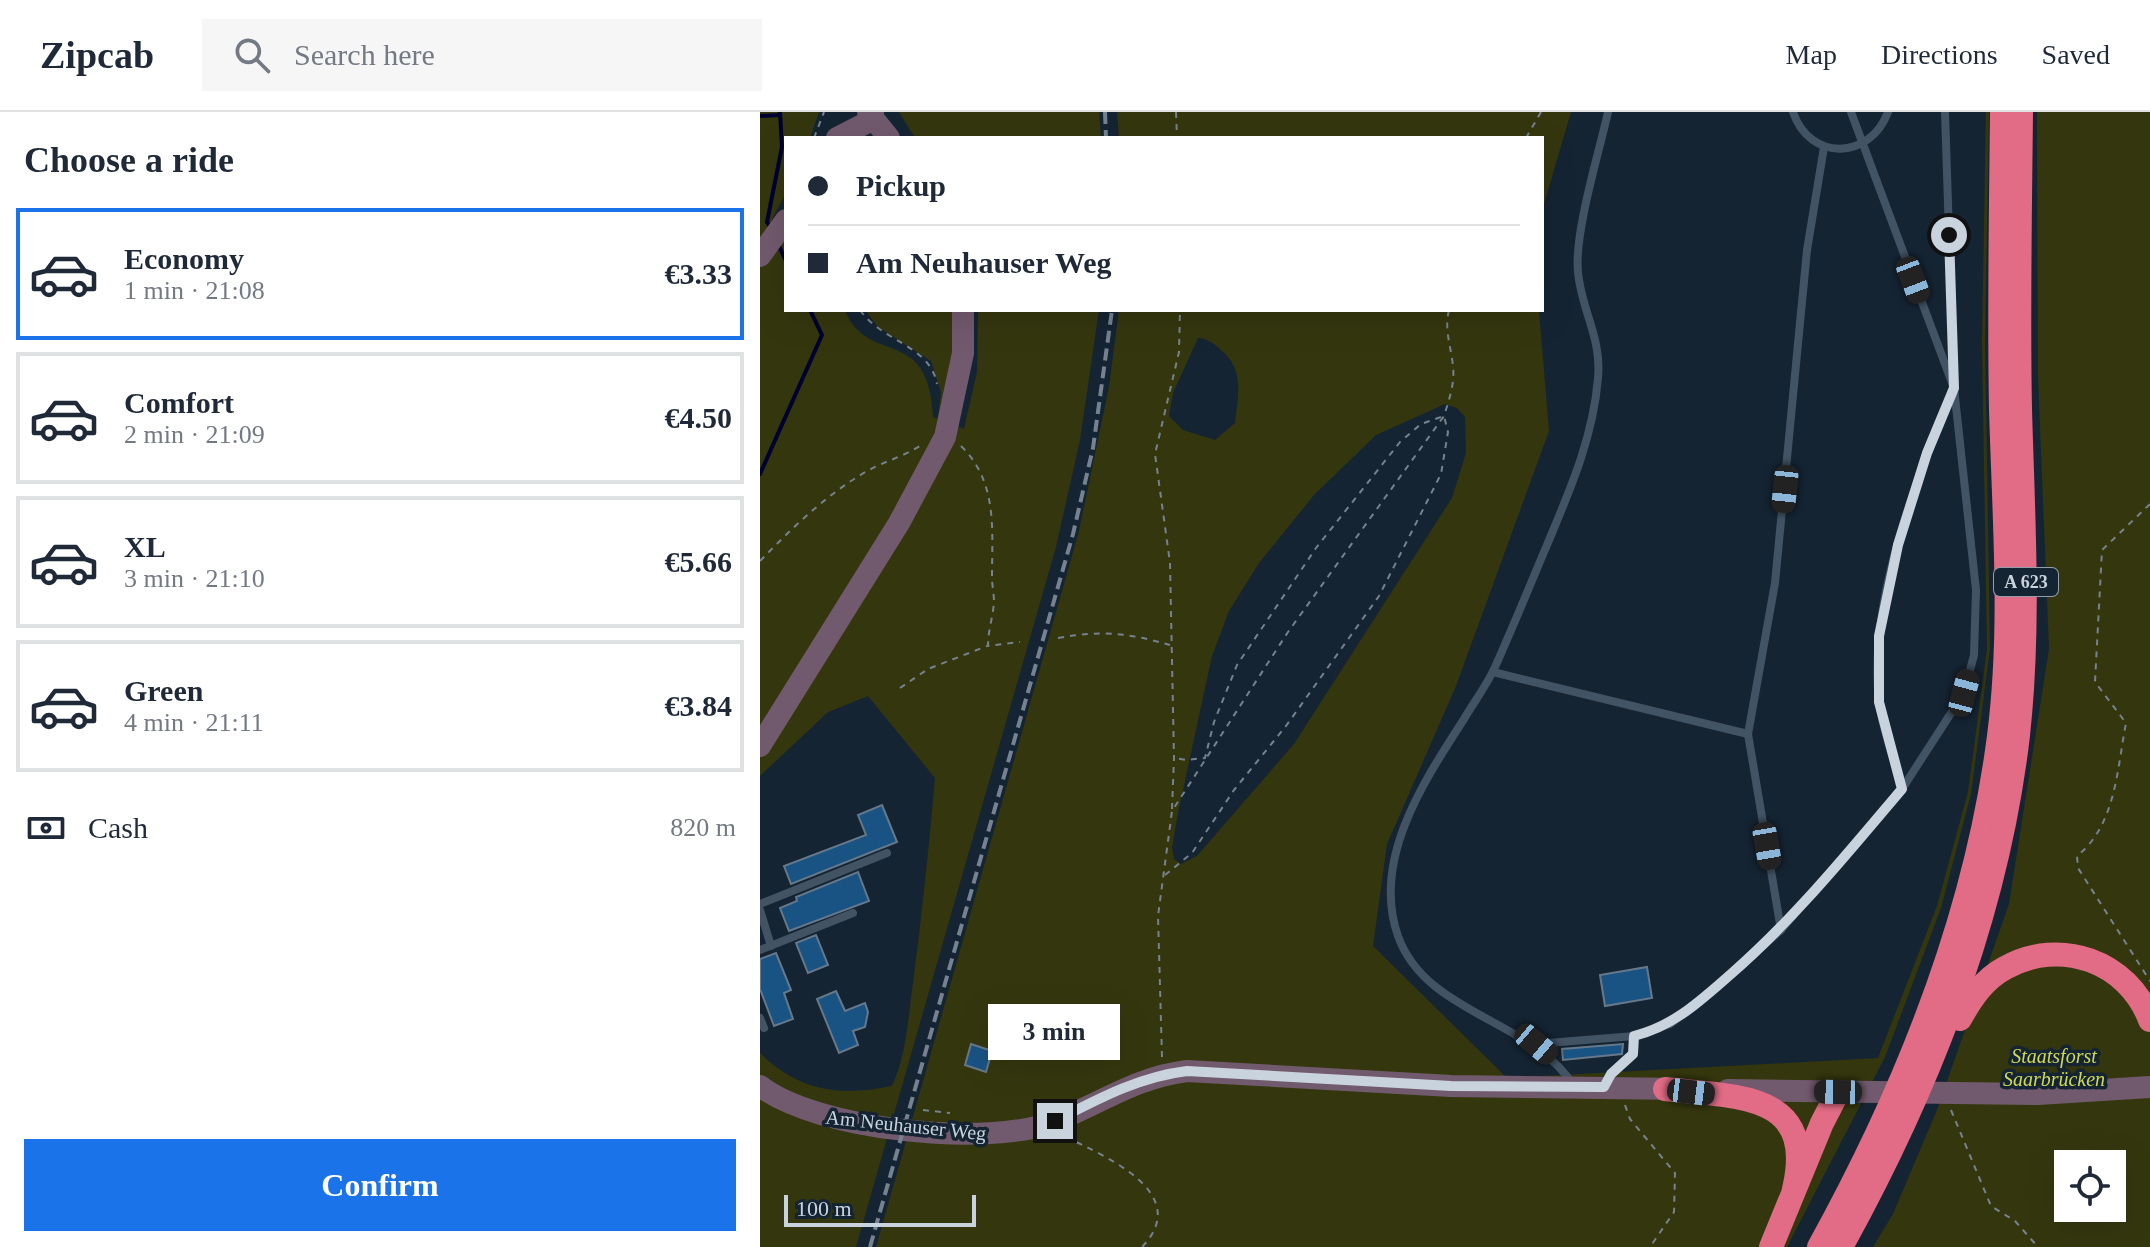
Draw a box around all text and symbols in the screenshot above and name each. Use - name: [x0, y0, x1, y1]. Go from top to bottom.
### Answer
- search box: [202, 19, 762, 91]
- icon: search: [230, 33, 274, 77]
- text: Zipcab: [40, 34, 154, 76]
- text: Search here: [294, 38, 435, 71]
- text: Map: [1786, 39, 1837, 70]
- text: Directions: [1881, 39, 1998, 70]
- text: Saved: [2042, 39, 2110, 70]
- text: Choose a ride: [24, 140, 234, 180]
- text: Pickup: [856, 169, 946, 202]
- route start: [1931, 217, 1967, 253]
- icon: car: [28, 238, 100, 310]
- text: Economy: [124, 242, 244, 275]
- text: Am Neuhauser Weg: [856, 246, 1112, 279]
- car: [1893, 253, 1933, 307]
- text: €3.33: [665, 257, 732, 290]
- text: 1 min · 21:08: [124, 276, 265, 305]
- icon: car: [28, 382, 100, 454]
- text: Comfort: [124, 386, 234, 419]
- text: €4.50: [665, 401, 732, 434]
- text: 2 min · 21:09: [124, 420, 265, 449]
- car: [1771, 464, 1799, 514]
- icon: car: [28, 526, 100, 598]
- text: XL: [124, 530, 166, 563]
- text: €5.66: [665, 545, 732, 578]
- text: 3 min · 21:10: [124, 564, 265, 593]
- road number: A 623: [1994, 568, 2058, 596]
- car: [1946, 667, 1982, 719]
- icon: car: [28, 670, 100, 742]
- text: Green: [124, 674, 203, 707]
- text: €3.84: [665, 689, 732, 722]
- text: 4 min · 21:11: [124, 708, 264, 737]
- icon: cash: [24, 806, 68, 850]
- text: Cash: [88, 811, 148, 844]
- text: 820 m: [670, 813, 736, 842]
- car: [1751, 820, 1783, 872]
- callout: 3 min: [989, 1005, 1121, 1061]
- text: 3 min: [1023, 1017, 1085, 1046]
- car: [1510, 1019, 1562, 1069]
- park label: Staatsforst Saarbrücken: [2003, 1045, 2105, 1090]
- car: [1666, 1077, 1716, 1107]
- car: [1814, 1080, 1862, 1104]
- route end: [1037, 1103, 1073, 1139]
- street label: Am Neuhauser Weg: [825, 1106, 987, 1145]
- button: Confirm: [24, 1139, 736, 1231]
- map controls: [2054, 1150, 2126, 1222]
- button: locate: [2054, 1150, 2126, 1222]
- scale bar: [784, 1191, 976, 1227]
- text: 100 m: [796, 1196, 852, 1221]

